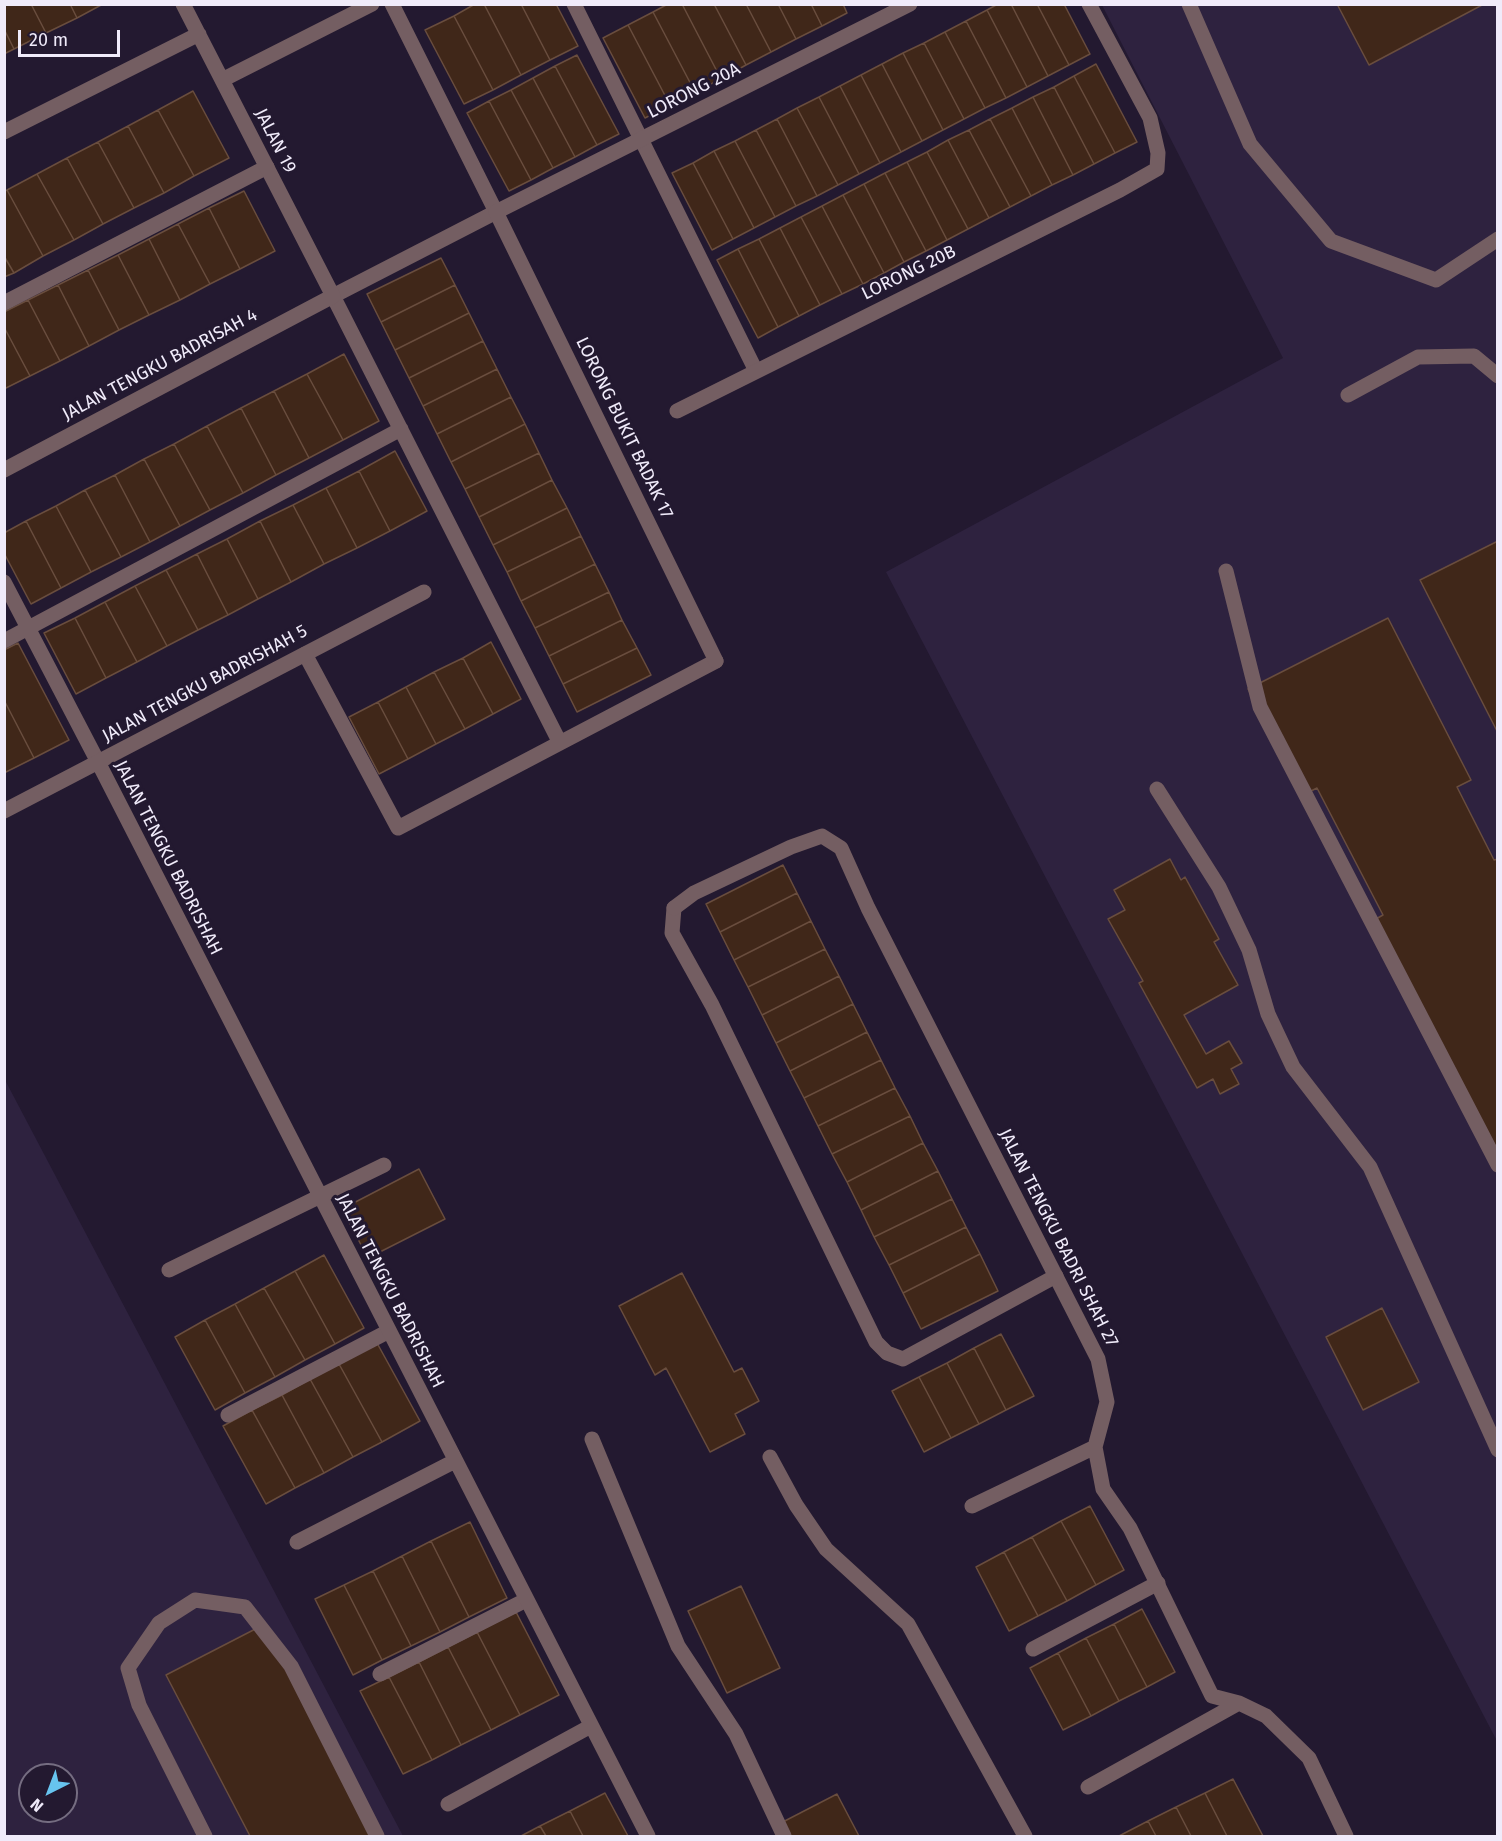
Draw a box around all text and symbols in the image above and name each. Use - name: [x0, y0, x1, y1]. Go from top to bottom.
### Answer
- scale bar: [21, 18, 123, 56]
- text: 20 m: [29, 29, 68, 51]
- street label: LORONG 20A: [644, 58, 744, 124]
- street label: JALAN 19: [250, 105, 300, 177]
- street label: LORONG 20B: [858, 241, 960, 305]
- street label: JALAN TENGKU BADRISAH 4: [59, 304, 261, 426]
- street label: LORONG BUKIT BADAK 17: [571, 334, 677, 522]
- street label: JALAN TENGKU BADRISHAH 5: [99, 621, 311, 747]
- street label: JALAN TENGKU BADRISHAH: [109, 757, 227, 959]
- street label: JALAN TENGKU BADRI SHAH 27: [994, 1125, 1122, 1351]
- street label: JALAN TENGKU BADRISHAH: [331, 1190, 449, 1392]
- north arrow: [18, 1763, 78, 1823]
- text: N: [27, 1795, 47, 1816]

